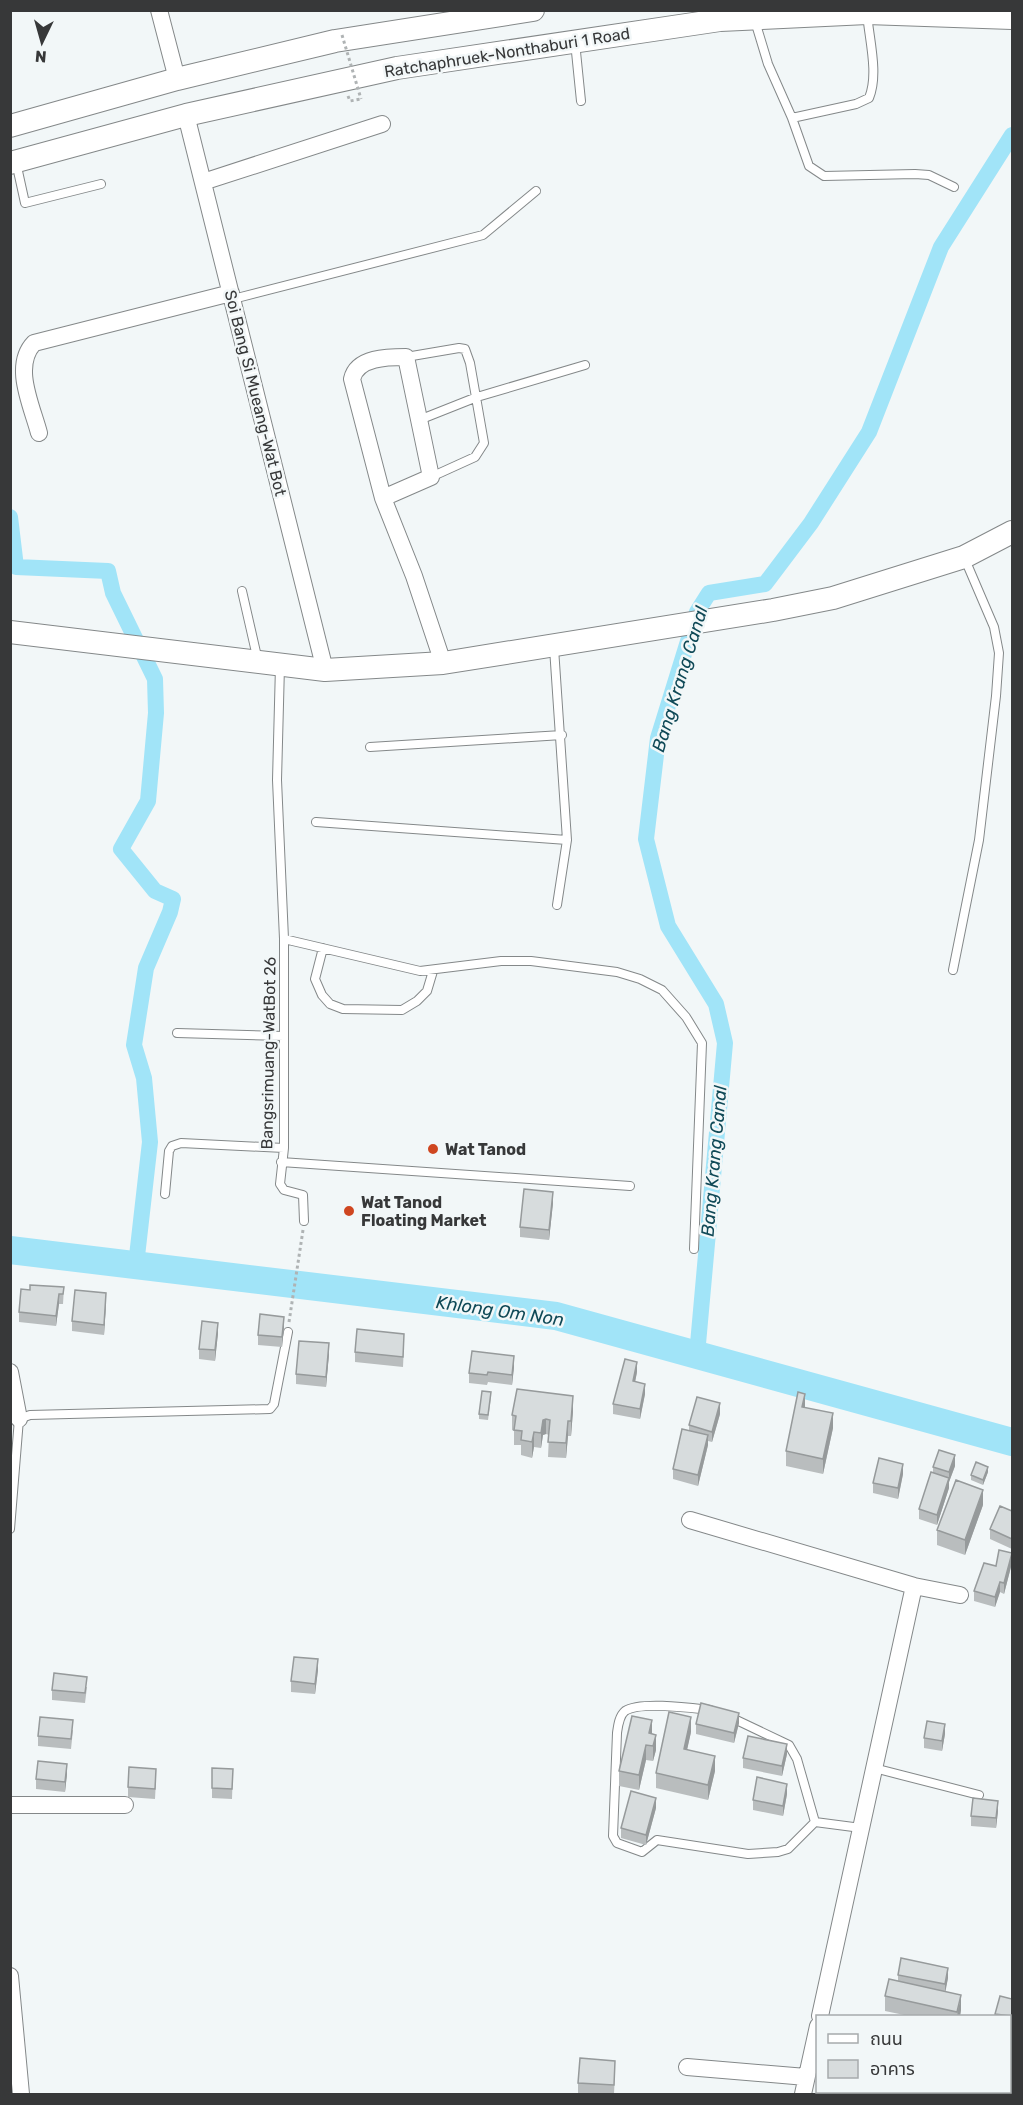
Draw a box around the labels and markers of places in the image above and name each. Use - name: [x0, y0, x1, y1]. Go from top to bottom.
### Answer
- place label: Wat Tanod: [445, 1140, 526, 1159]
- marker: Wat Tanod: [426, 1142, 440, 1156]
- place label: Wat Tanod Floating Market: [361, 1193, 487, 1230]
- marker: Wat Tanod Floating Market: [342, 1204, 356, 1218]

